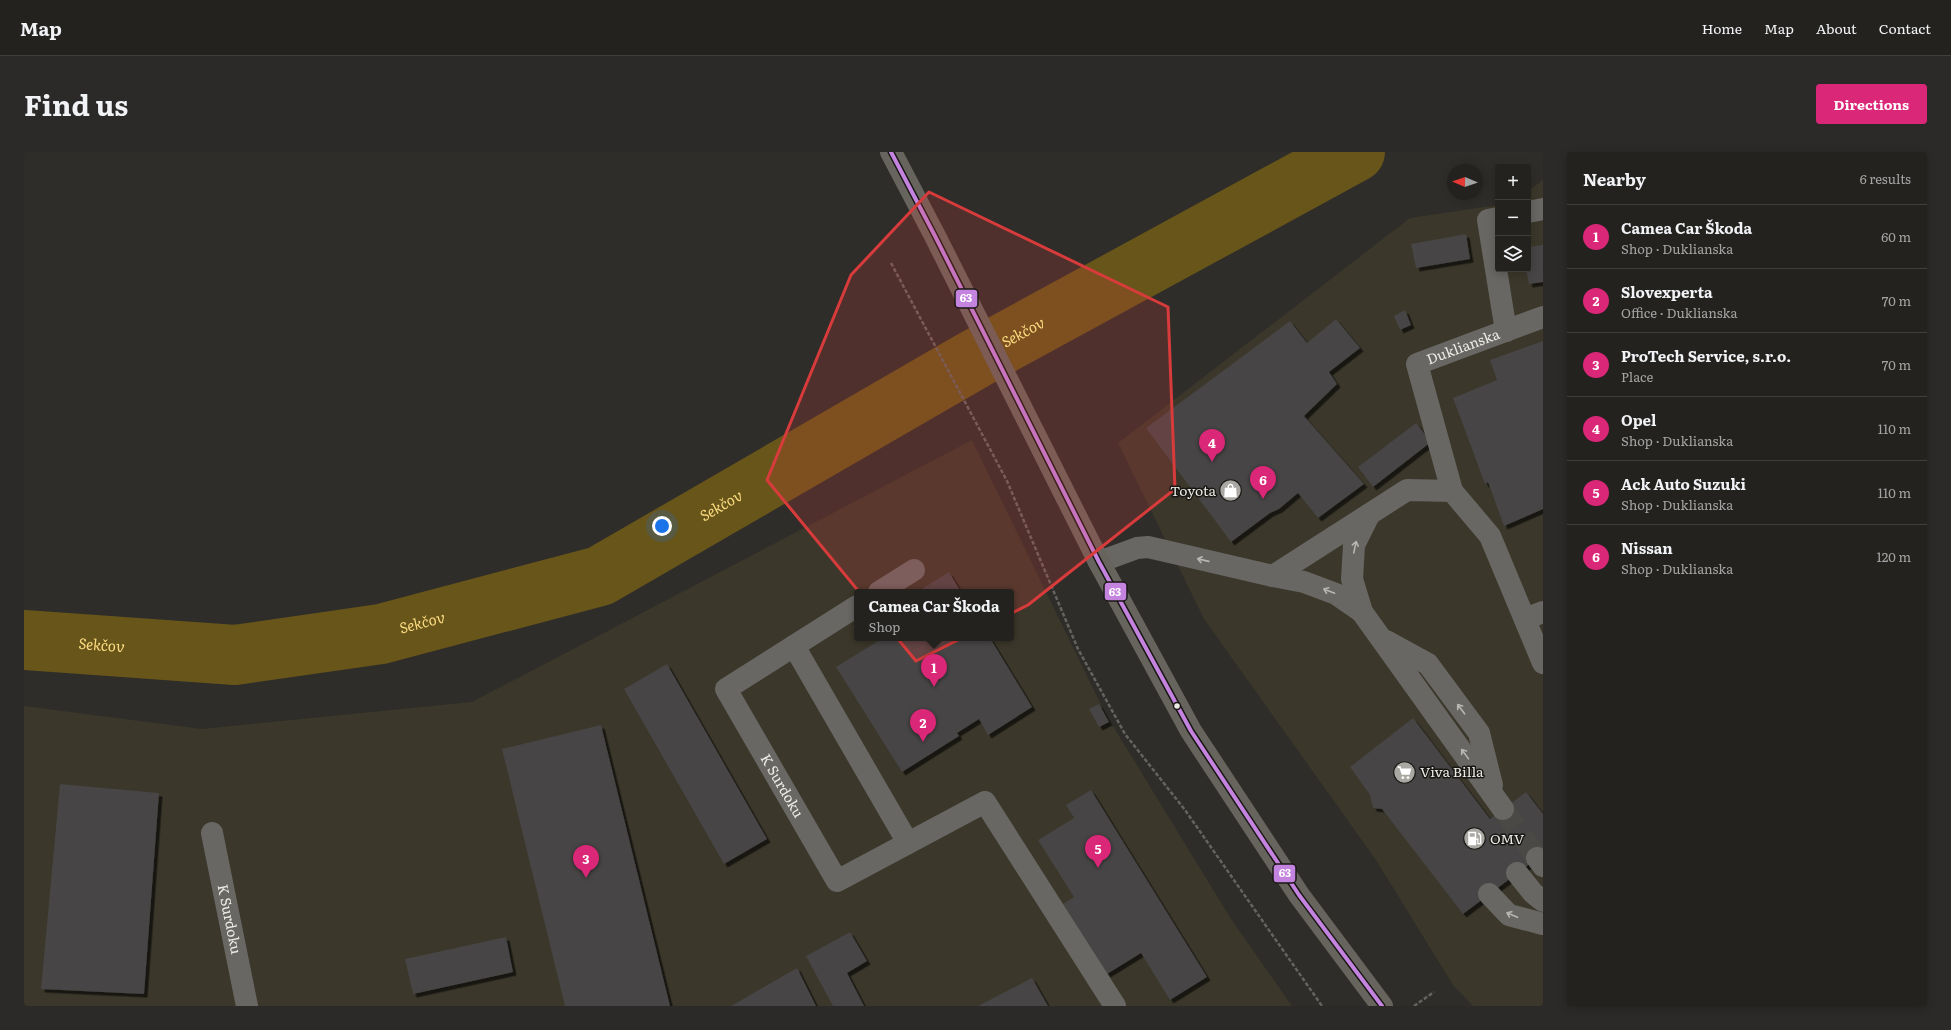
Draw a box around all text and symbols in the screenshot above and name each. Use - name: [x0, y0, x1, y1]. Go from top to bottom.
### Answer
- text: Map: [20, 14, 62, 42]
- text: Home: [1702, 18, 1742, 38]
- text: Map: [1764, 18, 1794, 38]
- text: About: [1816, 18, 1857, 38]
- text: Contact: [1879, 18, 1931, 38]
- text: Find us: [24, 83, 128, 125]
- button: Directions: [1816, 84, 1927, 124]
- north arrow: [1447, 164, 1483, 200]
- map controls: [1495, 164, 1531, 272]
- button: +: [1495, 164, 1531, 200]
- text: Nearby: [1583, 166, 1646, 191]
- text: 6 results: [1860, 169, 1911, 188]
- button: −: [1495, 200, 1531, 236]
- text: Camea Car Škoda: [1621, 216, 1752, 239]
- text: 1: [1593, 227, 1599, 246]
- text: 60 m: [1881, 227, 1911, 246]
- button: layers: [1495, 236, 1531, 272]
- text: Shop · Duklianska: [1621, 239, 1733, 258]
- text: Slovexperta: [1621, 280, 1713, 303]
- line badge: 63: [955, 289, 978, 308]
- text: 63: [960, 289, 972, 305]
- text: 2: [1593, 291, 1599, 310]
- text: 70 m: [1882, 291, 1911, 310]
- text: Office · Duklianska: [1621, 303, 1737, 322]
- water label: Sekčov: [997, 310, 1049, 353]
- street label: Duklianska: [1423, 323, 1503, 369]
- text: ProTech Service, s.r.o.: [1621, 344, 1791, 367]
- text: 3: [1592, 355, 1600, 374]
- text: 70 m: [1882, 355, 1911, 374]
- text: Place: [1621, 367, 1653, 386]
- text: Opel: [1621, 408, 1656, 431]
- text: 4: [1592, 419, 1600, 438]
- text: 110 m: [1878, 419, 1911, 438]
- pin: 4: [1199, 429, 1225, 462]
- text: Shop · Duklianska: [1621, 431, 1733, 450]
- pin: 6: [1250, 466, 1276, 499]
- text: Ack Auto Suzuki: [1621, 472, 1746, 495]
- shop icon: Toyota: [1218, 478, 1244, 504]
- place label: Toyota: [1170, 480, 1216, 500]
- water label: Sekčov: [695, 483, 747, 526]
- text: 5: [1592, 483, 1600, 502]
- text: 110 m: [1878, 483, 1911, 502]
- text: Shop · Duklianska: [1621, 495, 1733, 514]
- your location: [652, 516, 672, 536]
- text: Nissan: [1621, 536, 1673, 559]
- one-way arrow: [1351, 540, 1359, 553]
- text: 6: [1592, 547, 1600, 566]
- text: 120 m: [1876, 547, 1911, 566]
- one-way arrow: [1197, 556, 1210, 563]
- text: Shop · Duklianska: [1621, 559, 1733, 578]
- line badge: 63: [1104, 582, 1127, 601]
- text: 63: [1109, 583, 1121, 599]
- one-way arrow: [1324, 587, 1336, 595]
- popup: [854, 589, 1014, 641]
- text: Camea Car Škoda: [868, 594, 1000, 617]
- water label: Sekčov: [397, 604, 448, 639]
- text: Shop: [868, 617, 900, 636]
- water label: Sekčov: [78, 631, 126, 657]
- pin: 1: [921, 654, 947, 687]
- unlabelled marker: [1172, 701, 1182, 711]
- one-way arrow: [1457, 703, 1466, 714]
- pin: 2: [910, 709, 936, 742]
- one-way arrow: [1460, 749, 1469, 760]
- street label: K Surdoku: [757, 750, 809, 821]
- supermarket icon: Viva Billa: [1391, 759, 1417, 785]
- place label: Viva Billa: [1420, 761, 1484, 781]
- fuel station icon: OMV: [1461, 826, 1487, 852]
- place label: OMV: [1490, 828, 1525, 848]
- pin: 5: [1085, 835, 1111, 868]
- pin: 3: [573, 845, 599, 878]
- line badge: 63: [1273, 864, 1296, 883]
- text: 63: [1279, 864, 1291, 880]
- street label: K Surdoku: [214, 882, 247, 956]
- one-way arrow: [1507, 911, 1519, 918]

